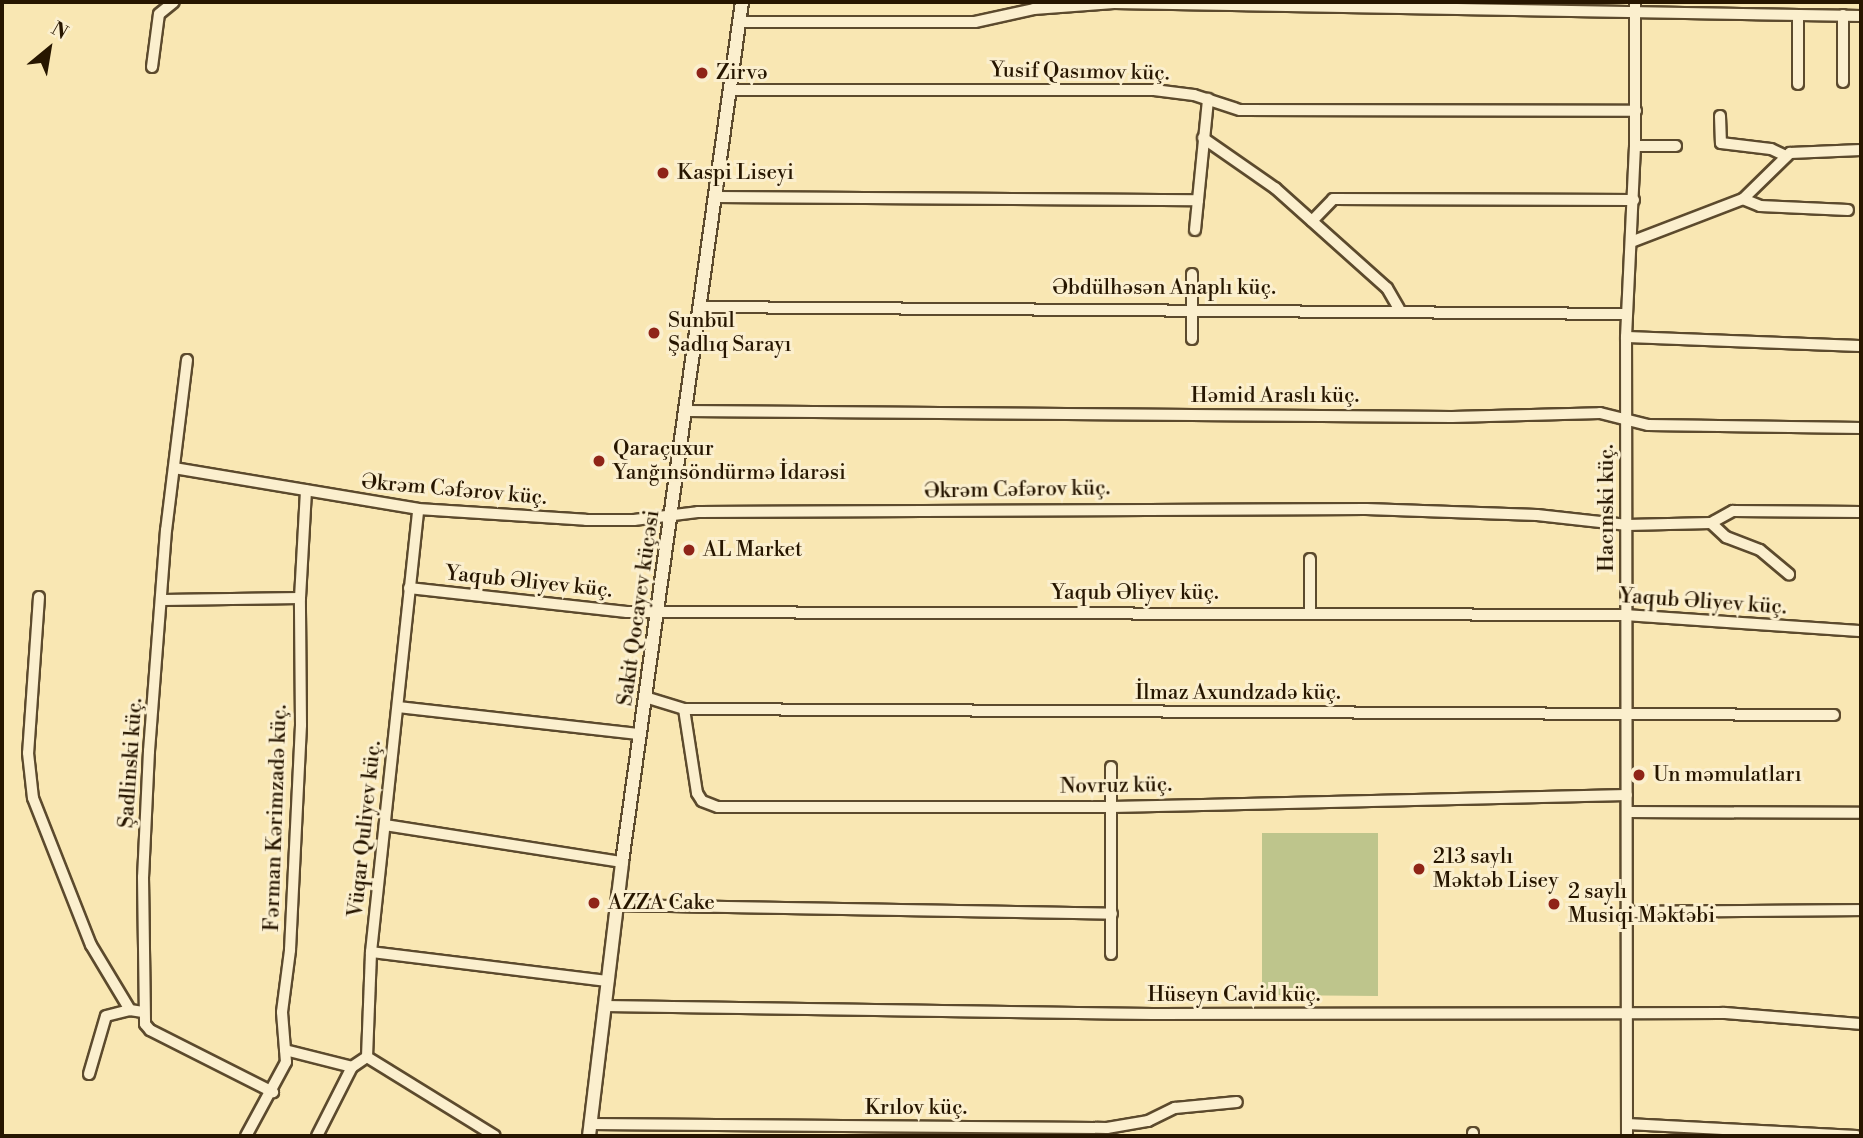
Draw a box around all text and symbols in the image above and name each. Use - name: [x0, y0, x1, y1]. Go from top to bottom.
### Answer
- north arrow: [14, 14, 84, 84]
- text: N: [47, 17, 72, 45]
- street label: Yusif Qasımov küç.: [990, 58, 1170, 86]
- place label: Zirvə: [716, 60, 768, 86]
- marker: Zirvə: [694, 65, 710, 81]
- place label: Kaspi Liseyi: [677, 160, 794, 186]
- marker: Kaspi Liseyi: [655, 165, 671, 181]
- street label: Əbdülhəsən Anaplı küç.: [1052, 275, 1276, 301]
- place label: Sunbul Şadlıq Sarayı: [668, 308, 791, 358]
- marker: Sunbul Şadlıq Sarayı: [646, 325, 662, 341]
- street label: Həmid Araslı küç.: [1191, 383, 1359, 409]
- place label: Qaraçuxur Yanğınsöndürmə İdarəsi: [613, 436, 846, 486]
- street label: Hacınski küç.: [1594, 444, 1620, 572]
- marker: Qaraçuxur Yanğınsöndürmə İdarəsi: [591, 453, 607, 469]
- street label: Əkrəm Cəfərov küç.: [360, 469, 548, 511]
- street label: Əkrəm Cəfərov küç.: [924, 476, 1110, 504]
- street label: Sakit Qocayev küçəsi: [613, 508, 665, 708]
- place label: AL Market: [703, 537, 802, 563]
- marker: AL Market: [681, 542, 697, 558]
- street label: Yaqub Əliyev küç.: [444, 561, 614, 603]
- street label: Yaqub Əliyev küç.: [1051, 580, 1219, 606]
- street label: Yaqub Əliyev küç.: [1619, 584, 1787, 620]
- street label: İlmaz Axundzadə küç.: [1135, 680, 1341, 706]
- street label: Şadlinski küç.: [114, 697, 148, 829]
- street label: Fərman Kərimzadə küç.: [259, 704, 293, 932]
- street label: Vüqar Quliyev küç.: [343, 739, 387, 919]
- place label: Un məmulatları: [1653, 762, 1802, 788]
- marker: Un məmulatları: [1631, 767, 1647, 783]
- street label: Novruz küç.: [1060, 772, 1172, 800]
- place label: 213 saylı Məktəb Lisey: [1433, 844, 1558, 894]
- marker: 213 saylı Məktəb Lisey: [1411, 861, 1427, 877]
- place label: 2 saylı Musiqi Məktəbi: [1568, 879, 1715, 929]
- place label: AZZA Cake: [608, 890, 715, 916]
- marker: AZZA Cake: [586, 895, 602, 911]
- marker: 2 saylı Musiqi Məktəbi: [1546, 896, 1562, 912]
- street label: Hüseyn Cavid küç.: [1148, 982, 1320, 1008]
- street label: Krılov küç.: [865, 1095, 967, 1121]

